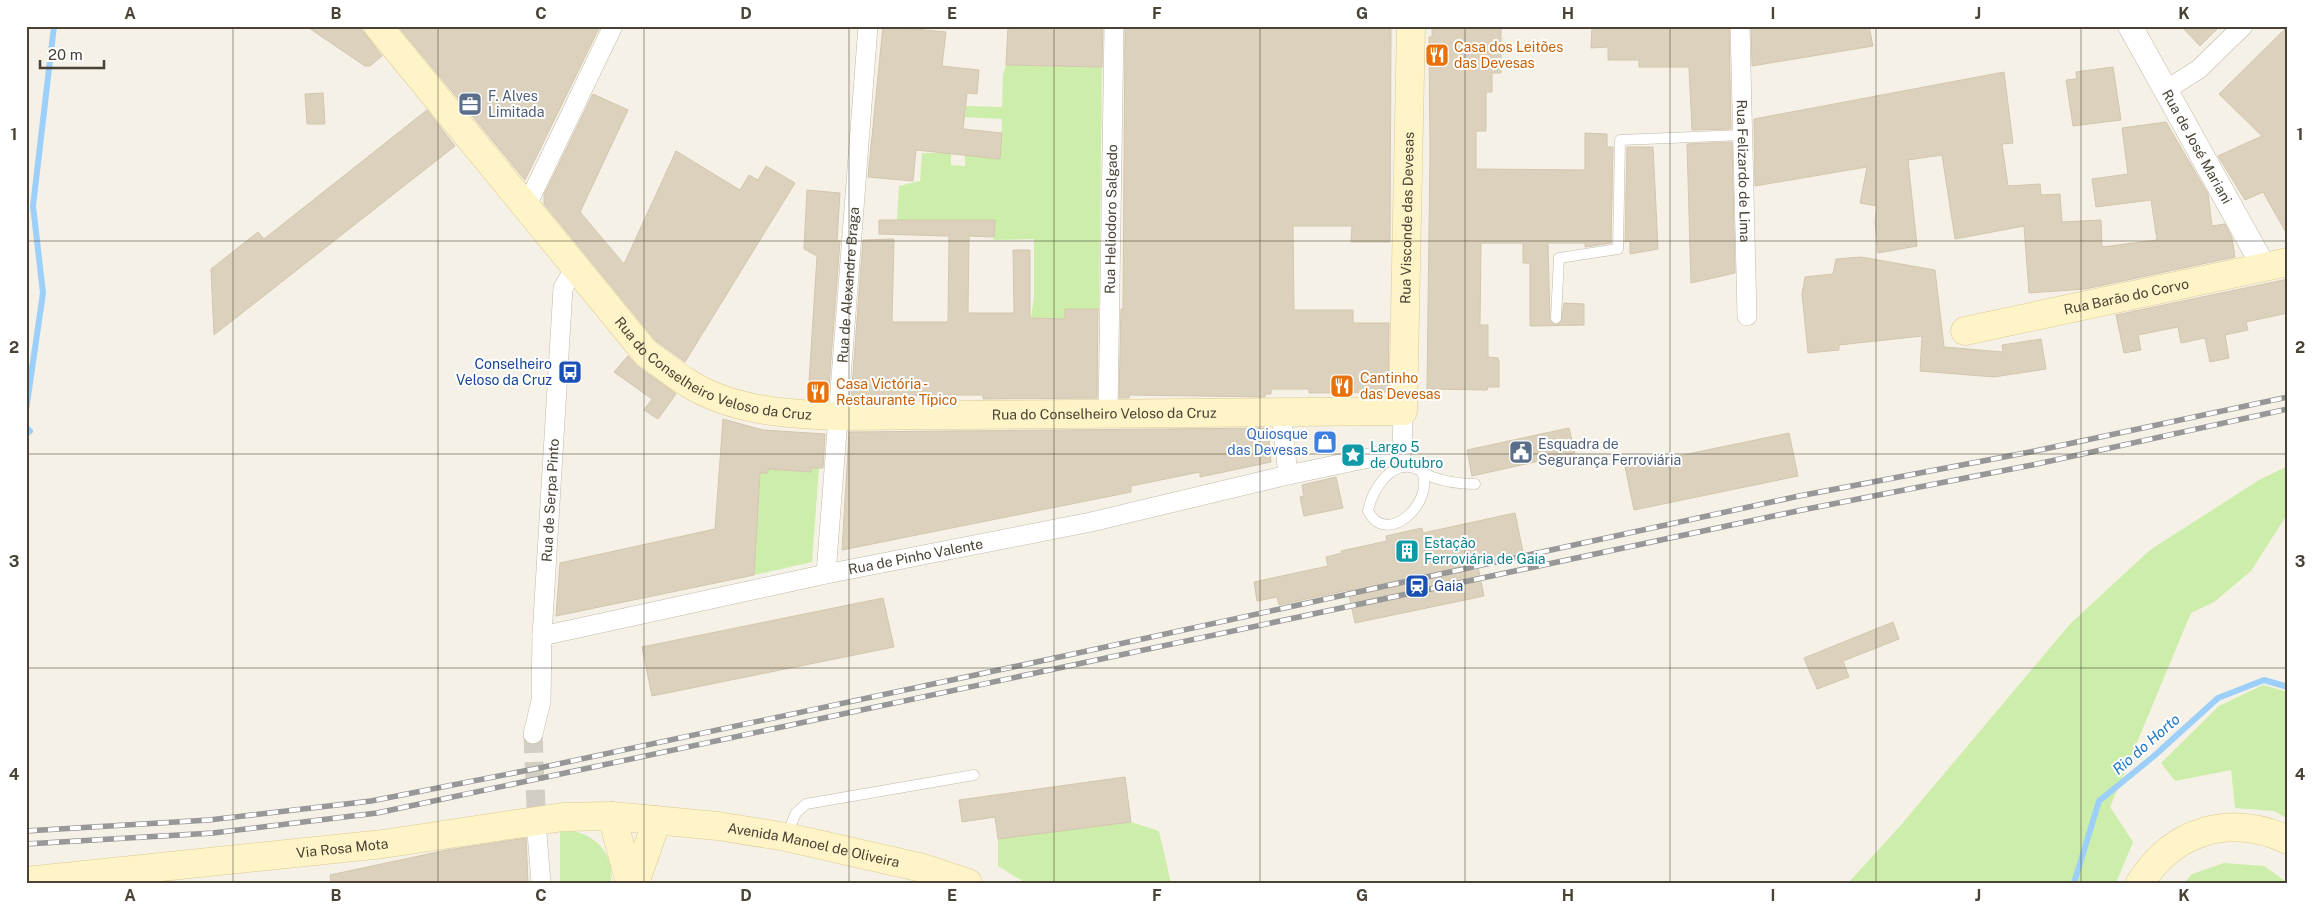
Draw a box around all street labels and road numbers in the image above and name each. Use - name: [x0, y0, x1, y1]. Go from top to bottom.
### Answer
- street label: Rua de José Mariani: [2159, 87, 2235, 206]
- street label: Rua Felizardo de Lima: [1734, 99, 1753, 243]
- street label: Rua Visconde das Devesas: [1397, 132, 1417, 304]
- street label: Rua Heliodoro Salgado: [1102, 144, 1120, 294]
- street label: Rua de Alexandre Braga: [834, 206, 862, 364]
- street label: Rua Barão do Corvo: [2062, 275, 2190, 318]
- street label: Rua do Conselheiro Veloso da Cruz: [612, 314, 813, 423]
- street label: Rua do Conselheiro Veloso da Cruz: [992, 405, 1217, 423]
- street label: Rua de Serpa Pinto: [538, 438, 562, 562]
- street label: Rua de Pinho Valente: [847, 535, 984, 577]
- street label: Avenida Manoel de Oliveira: [726, 820, 901, 870]
- street label: Via Rosa Mota: [295, 835, 389, 861]

